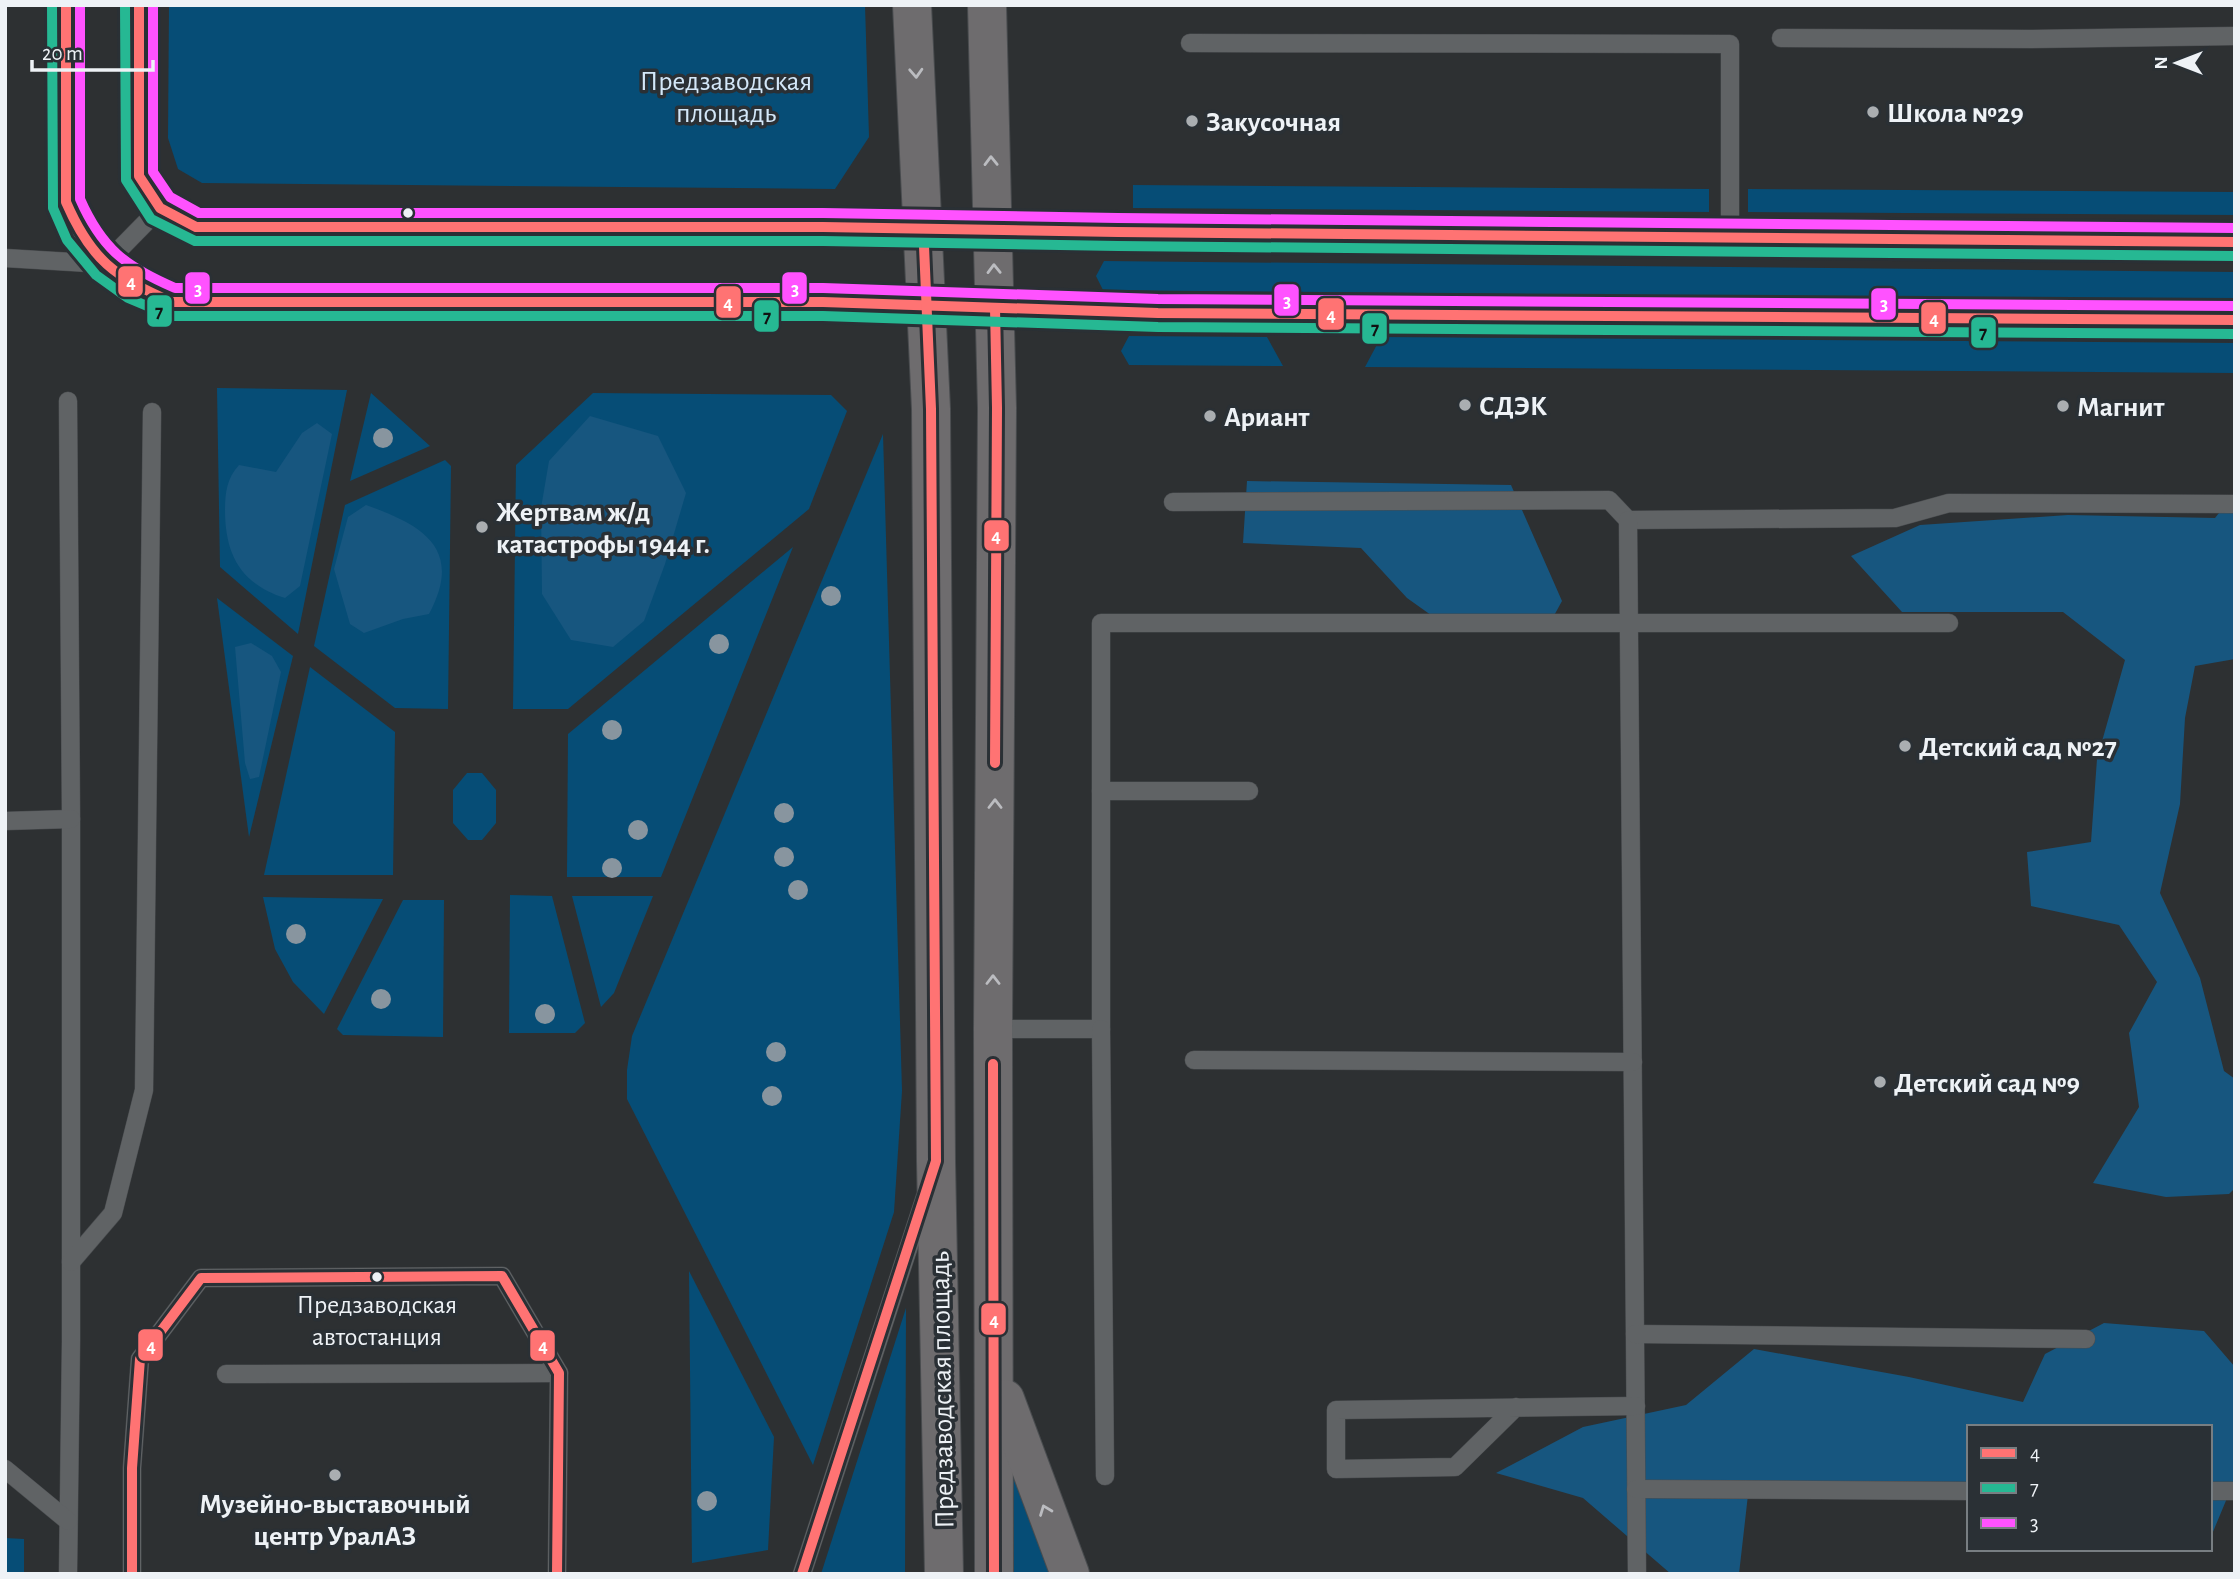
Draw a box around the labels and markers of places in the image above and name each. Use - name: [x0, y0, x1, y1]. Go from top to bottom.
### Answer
- place label: Школа №29: [1887, 100, 2024, 128]
- marker: Школа №29: [1865, 104, 1881, 120]
- place label: Закусочная: [1206, 109, 1341, 137]
- marker: Закусочная: [1184, 113, 1200, 129]
- unlabelled marker: [401, 206, 415, 220]
- place label: СДЭК: [1479, 393, 1547, 421]
- place label: Магнит: [2077, 394, 2166, 422]
- marker: СДЭК: [1457, 397, 1473, 413]
- marker: Магнит: [2055, 398, 2071, 414]
- place label: Ариант: [1224, 404, 1311, 432]
- marker: Ариант: [1202, 408, 1218, 424]
- place label: Жертвам ж/д катастрофы 1944 г.: [496, 499, 710, 559]
- marker: Жертвам ж/д катастрофы 1944 г.: [474, 519, 490, 535]
- place label: Детский сад №27: [1919, 734, 2117, 762]
- marker: Детский сад №27: [1897, 738, 1913, 754]
- place label: Детский сад №9: [1894, 1070, 2080, 1098]
- marker: Детский сад №9: [1872, 1074, 1888, 1090]
- marker: Предзаводская автостанция: [370, 1270, 384, 1284]
- place label: Предзаводская автостанция: [297, 1292, 457, 1350]
- marker: Музейно-выставочный центр УралАЗ: [327, 1467, 343, 1483]
- place label: Музейно-выставочный центр УралАЗ: [199, 1491, 471, 1551]

